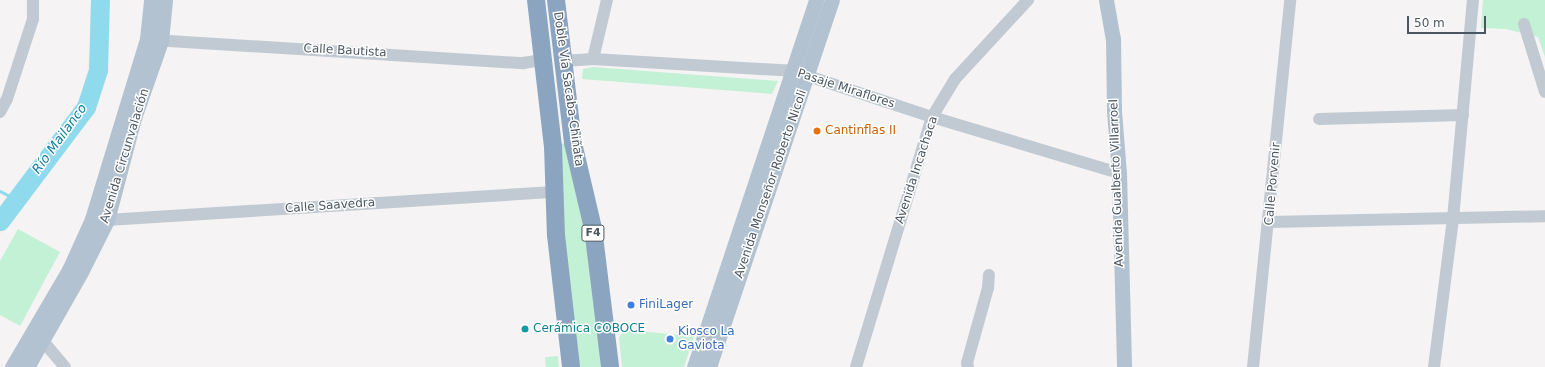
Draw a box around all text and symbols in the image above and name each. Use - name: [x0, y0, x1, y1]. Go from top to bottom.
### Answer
- scale bar: [1409, 8, 1488, 34]
- street label: Doble Vía Sacaba-Chiñata: [550, 11, 586, 167]
- text: 50 m: [1414, 16, 1445, 30]
- street label: Calle Bautista: [303, 42, 387, 60]
- street label: Pasaje Miraflores: [796, 66, 896, 112]
- street label: Avenida Circunvalación: [98, 87, 152, 225]
- street label: Avenida Monseñor Roberto Nicoli: [732, 88, 810, 280]
- street label: Avenida Gualberto Villarroel: [1107, 99, 1127, 267]
- water label: Río Mailanco: [29, 101, 91, 177]
- street label: Avenida Incachaca: [893, 114, 941, 226]
- place label: Cantinflas II: [825, 124, 896, 138]
- marker: Cantinflas II: [812, 126, 822, 136]
- street label: Calle Porvenir: [1262, 142, 1284, 226]
- street label: Calle Saavedra: [284, 196, 376, 216]
- road number: F4: [581, 224, 605, 242]
- place label: FiniLager: [639, 298, 693, 312]
- marker: FiniLager: [626, 300, 636, 310]
- place label: Cerámica COBOCE: [533, 322, 645, 336]
- marker: Cerámica COBOCE: [520, 324, 530, 334]
- place label: Kiosco La Gaviota: [678, 325, 735, 353]
- marker: Kiosco La Gaviota: [665, 334, 675, 344]

